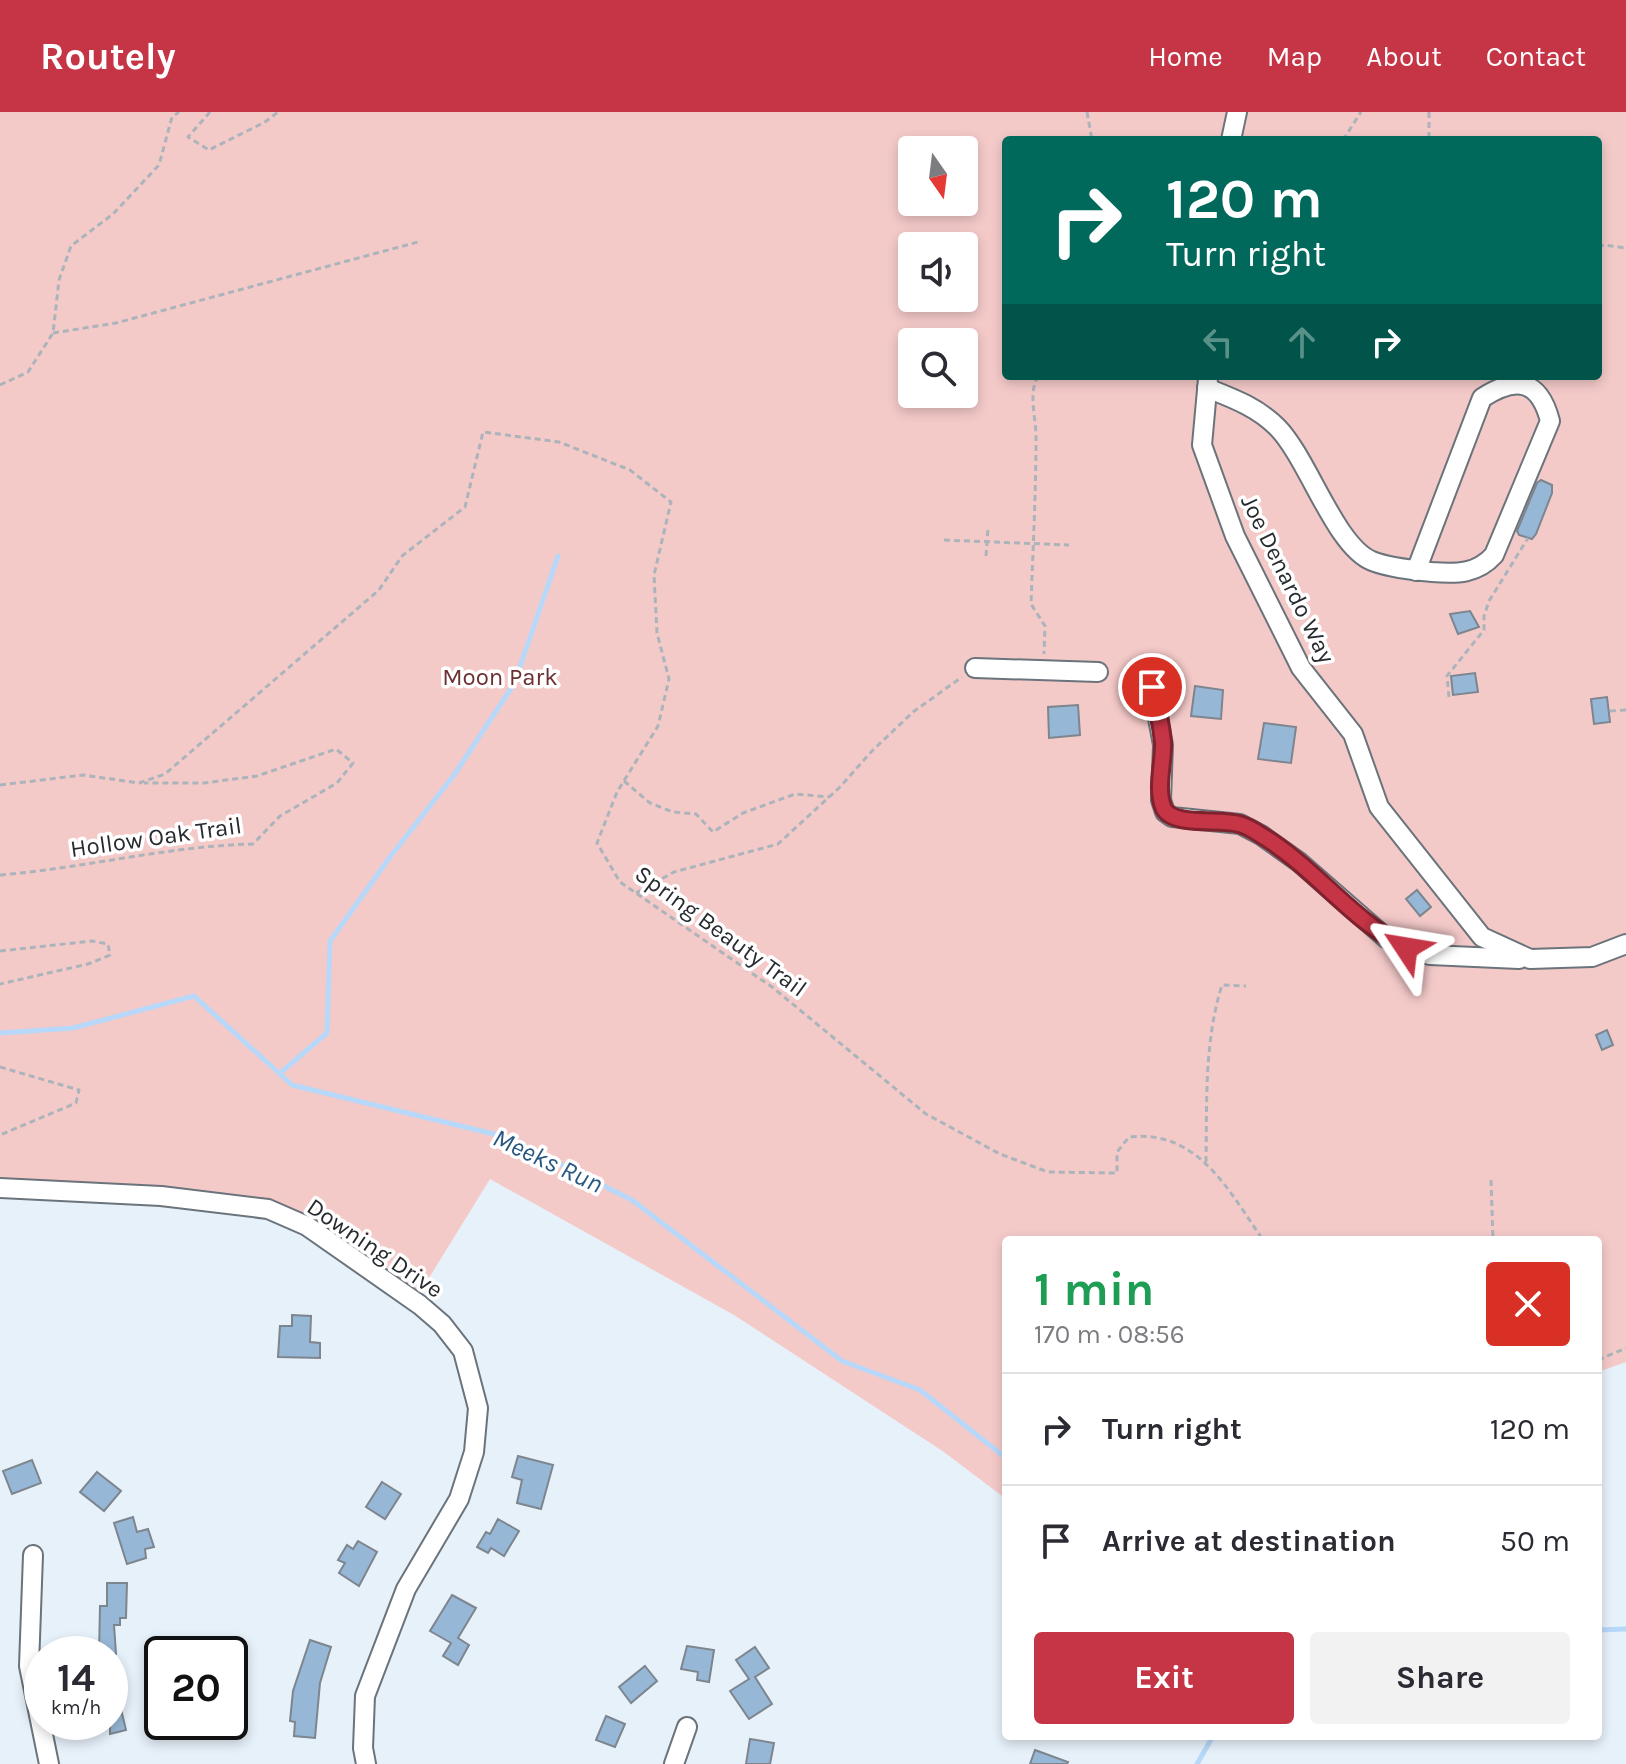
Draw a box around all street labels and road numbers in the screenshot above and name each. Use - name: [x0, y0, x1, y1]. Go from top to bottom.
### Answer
- street label: Joe Denardo Way: [1235, 490, 1341, 668]
- street label: Hollow Oak Trail: [69, 811, 243, 863]
- street label: Spring Beauty Trail: [630, 859, 812, 1003]
- street label: Downing Drive: [302, 1192, 448, 1304]

